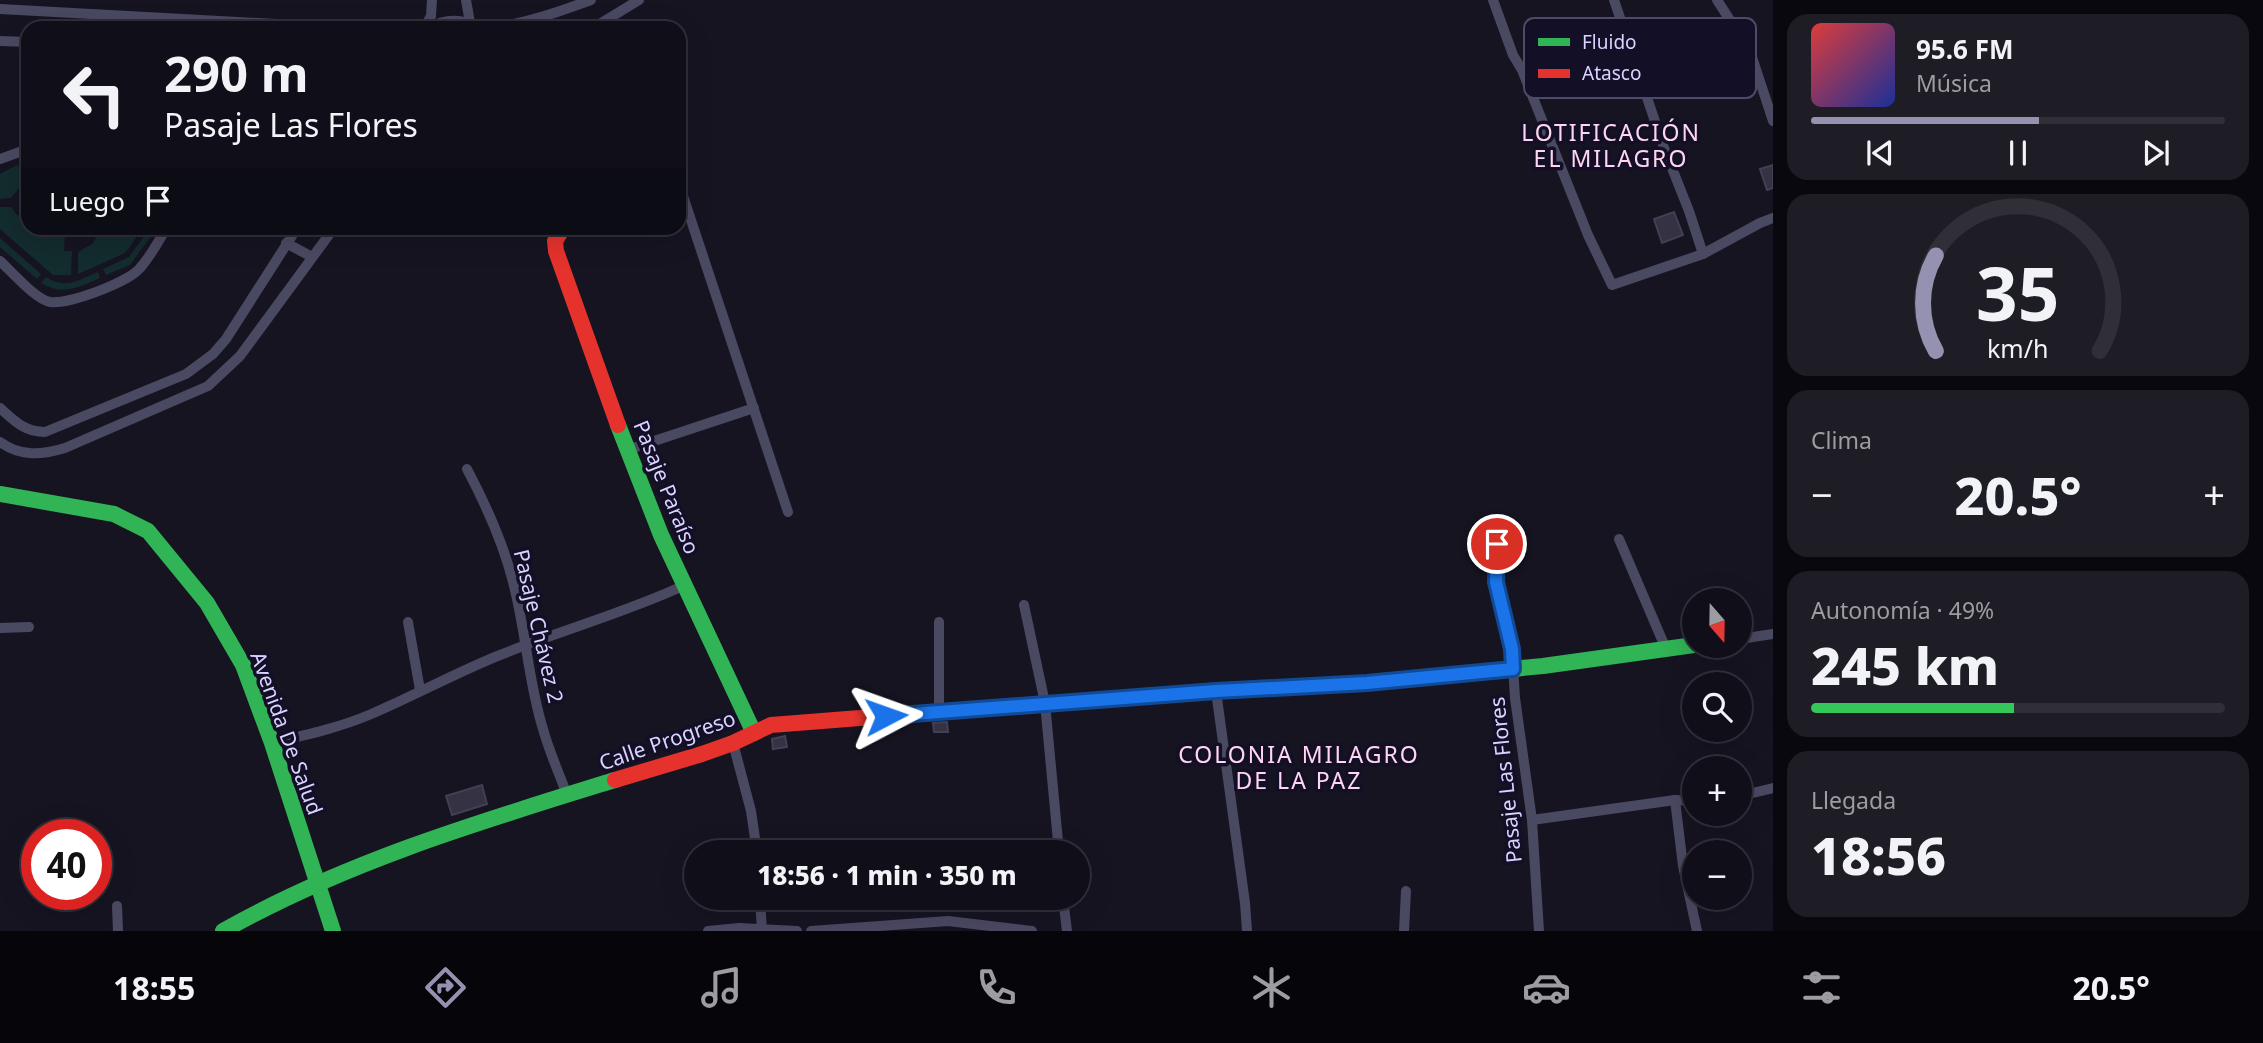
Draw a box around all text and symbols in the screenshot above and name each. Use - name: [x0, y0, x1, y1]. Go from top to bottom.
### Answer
- legend: [1524, 18, 1756, 98]
- text: Fluido: [1582, 29, 1637, 55]
- text: 95.6 FM: [1916, 31, 2013, 67]
- text: 290 m: [164, 40, 309, 106]
- icon: left: [49, 49, 140, 140]
- text: Atasco: [1582, 60, 1641, 86]
- text: Música: [1916, 67, 1992, 99]
- text: Pasaje Las Flores: [164, 103, 418, 146]
- district label: LOTIFICACIÓN EL MILAGRO: [1521, 116, 1701, 174]
- icon: previous: [1861, 134, 1899, 172]
- icon: pause: [1999, 134, 2037, 172]
- icon: next: [2137, 134, 2175, 172]
- icon: arrive: [139, 182, 177, 220]
- text: Luego: [49, 183, 125, 219]
- text: 35: [1976, 244, 2060, 343]
- text: km/h: [1987, 331, 2049, 365]
- street label: Pasaje Paraíso: [627, 416, 707, 558]
- text: Clima: [1811, 424, 1872, 456]
- text: 20.5°: [1955, 459, 2081, 530]
- text: −: [1811, 468, 1833, 520]
- text: +: [2203, 468, 2225, 520]
- pin: [1467, 514, 1527, 574]
- icon: arrive: [1478, 525, 1516, 563]
- street label: Pasaje Chávez 2: [508, 546, 570, 706]
- north arrow: [1682, 588, 1752, 658]
- map controls: [1682, 588, 1752, 910]
- text: Autonomía · 49%: [1811, 594, 1994, 626]
- text: 245 km: [1811, 629, 1999, 700]
- street label: Avenida De Salud: [244, 648, 330, 818]
- button: search: [1682, 672, 1752, 742]
- position arrow: [849, 679, 923, 753]
- street label: Pasaje Las Flores: [1482, 696, 1528, 864]
- street label: Calle Progreso: [595, 704, 739, 776]
- district label: COLONIA MILAGRO DE LA PAZ: [1178, 738, 1420, 796]
- button: +: [1682, 756, 1752, 826]
- text: Llegada: [1811, 784, 1896, 816]
- speed limit sign: 40: [21, 819, 112, 910]
- text: 18:56: [1811, 819, 1946, 890]
- button: −: [1682, 840, 1752, 910]
- text: 18:56 · 1 min · 350 m: [757, 857, 1017, 893]
- icon: directions: [421, 963, 470, 1012]
- icon: music: [697, 963, 746, 1012]
- icon: phone: [972, 963, 1021, 1012]
- icon: climate: [1247, 963, 1296, 1012]
- icon: car: [1522, 963, 1571, 1012]
- icon: filters: [1797, 963, 1846, 1012]
- text: 18:55: [113, 966, 195, 1009]
- text: 20.5°: [2072, 966, 2150, 1009]

